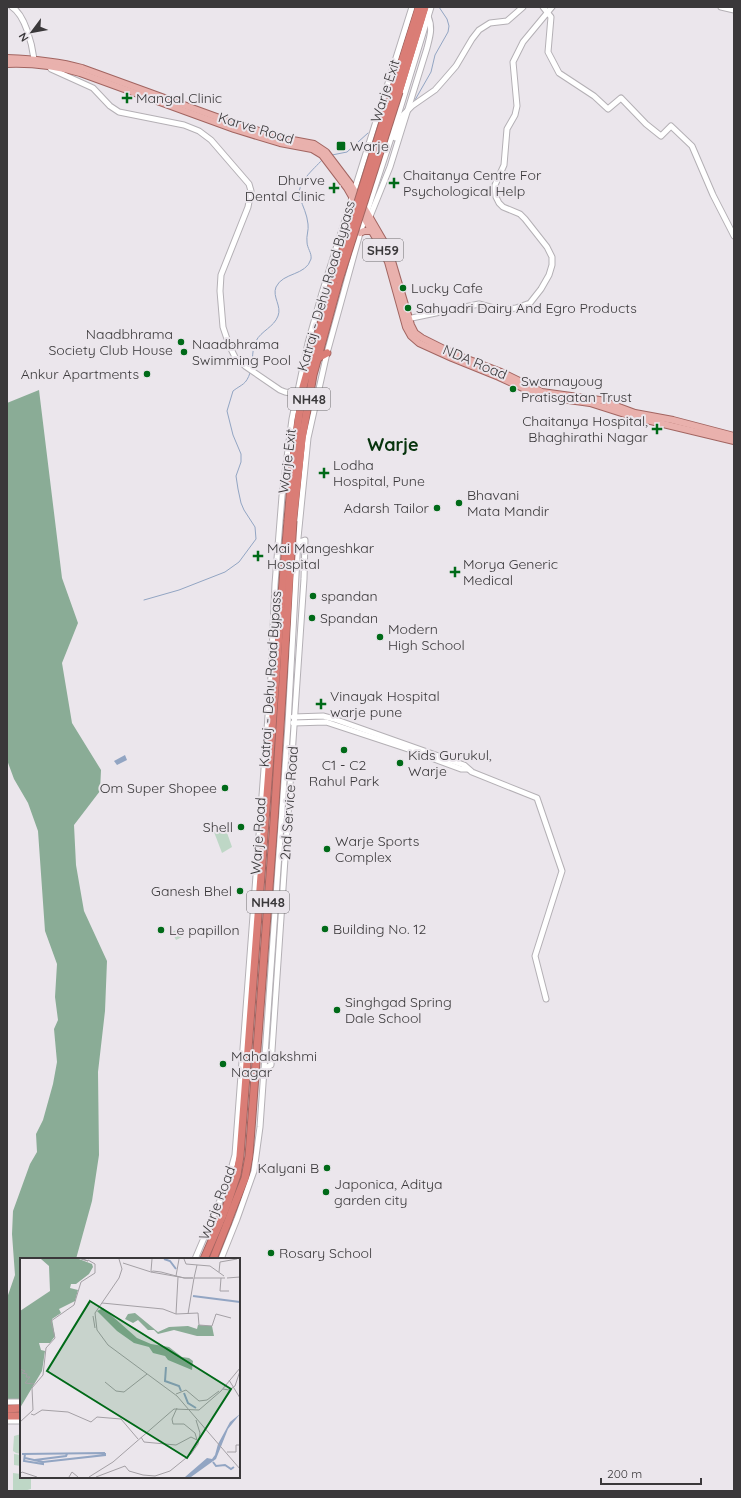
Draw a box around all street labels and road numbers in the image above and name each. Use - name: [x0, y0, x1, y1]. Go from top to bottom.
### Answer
- street label: Warje Exit: [366, 57, 404, 125]
- street label: Karve Road: [216, 108, 296, 148]
- street label: Katraj - Dehu Road Bypass: [293, 199, 359, 373]
- road number: SH59: [363, 239, 403, 261]
- street label: NDA Road: [440, 340, 510, 384]
- road number: NH48: [288, 388, 330, 410]
- street label: Warje Exit: [274, 427, 300, 494]
- street label: Katraj - Dehu Road Bypass: [255, 590, 285, 768]
- street label: 2nd Service Road: [276, 745, 302, 861]
- street label: Warje Road: [246, 797, 270, 875]
- road number: NH48: [247, 891, 289, 913]
- street label: Warje Road: [195, 1164, 239, 1242]

